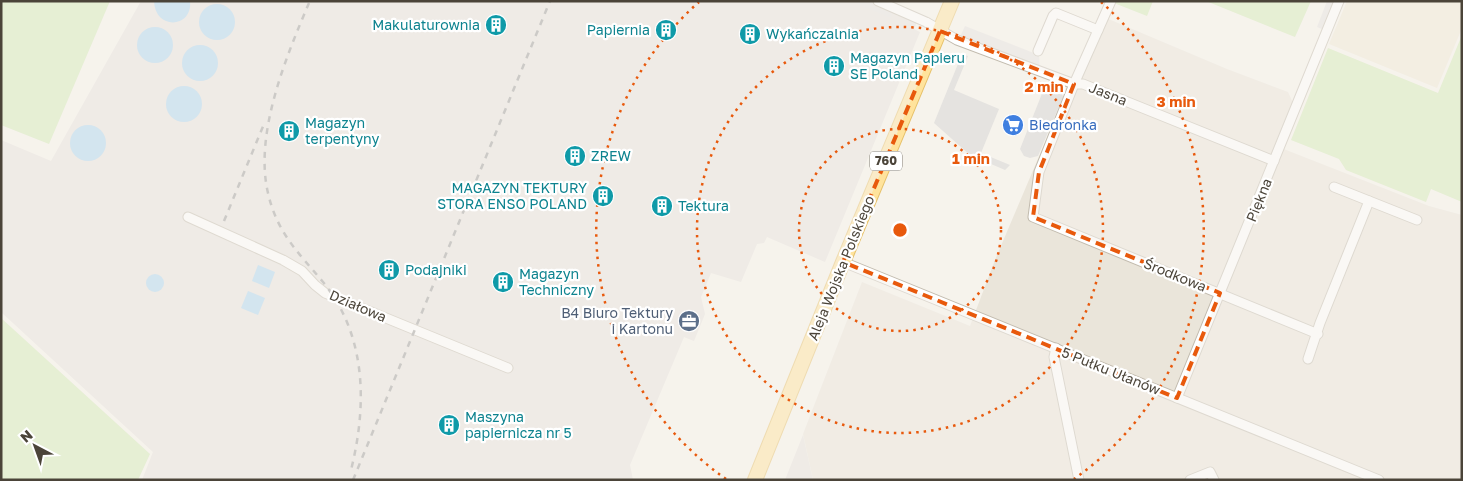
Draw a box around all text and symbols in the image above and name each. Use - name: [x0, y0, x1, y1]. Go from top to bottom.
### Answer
- building icon: Makulaturownia: [484, 13, 508, 37]
- place label: Makulaturownia: [372, 16, 480, 33]
- building icon: Papiernia: [654, 18, 678, 42]
- place label: Papiernia: [587, 21, 650, 38]
- building icon: Wykańczalnia: [738, 22, 762, 46]
- place label: Wykańczalnia: [766, 25, 859, 42]
- place label: Magazyn Papieru SE Poland: [850, 49, 965, 82]
- building icon: Magazyn Papieru SE Poland: [822, 54, 846, 78]
- text: 2 min: [1024, 77, 1064, 95]
- street label: Jasna: [1087, 78, 1130, 109]
- text: 3 min: [1156, 92, 1196, 110]
- supermarket icon: Biedronka: [1001, 113, 1025, 137]
- place label: Magazyn terpentyny: [305, 114, 379, 147]
- place label: Biedronka: [1029, 116, 1097, 133]
- building icon: Magazyn terpentyny: [277, 119, 301, 143]
- building icon: ZREW: [563, 144, 587, 168]
- place label: ZREW: [591, 147, 631, 164]
- text: 1 min: [952, 149, 990, 167]
- road number: 760: [870, 152, 902, 170]
- street label: Piękna: [1242, 176, 1275, 224]
- place label: MAGAZYN TEKTURY STORA ENSO POLAND: [437, 179, 587, 212]
- building icon: MAGAZYN TEKTURY STORA ENSO POLAND: [591, 184, 615, 208]
- street label: Aleja Wojska Polskiego: [804, 193, 877, 343]
- building icon: Tektura: [650, 194, 674, 218]
- place label: Tektura: [678, 197, 729, 214]
- centre of rings: [891, 221, 909, 239]
- street label: Środkowa: [1141, 254, 1209, 295]
- building icon: Podajniki: [377, 258, 401, 282]
- place label: Podajniki: [405, 261, 467, 278]
- place label: Magazyn Techniczny: [519, 265, 594, 298]
- building icon: Magazyn Techniczny: [491, 270, 515, 294]
- street label: Działowa: [327, 286, 389, 325]
- place label: B4 Biuro Tektury i Kartonu: [561, 304, 673, 337]
- office icon: B4 Biuro Tektury i Kartonu: [677, 309, 701, 333]
- street label: 5 Pułku Ułanów: [1059, 343, 1163, 398]
- place label: Maszyna papiernicza nr 5: [465, 408, 572, 441]
- building icon: Maszyna papiernicza nr 5: [437, 413, 461, 437]
- north arrow: [10, 421, 60, 471]
- text: N: [17, 426, 36, 446]

